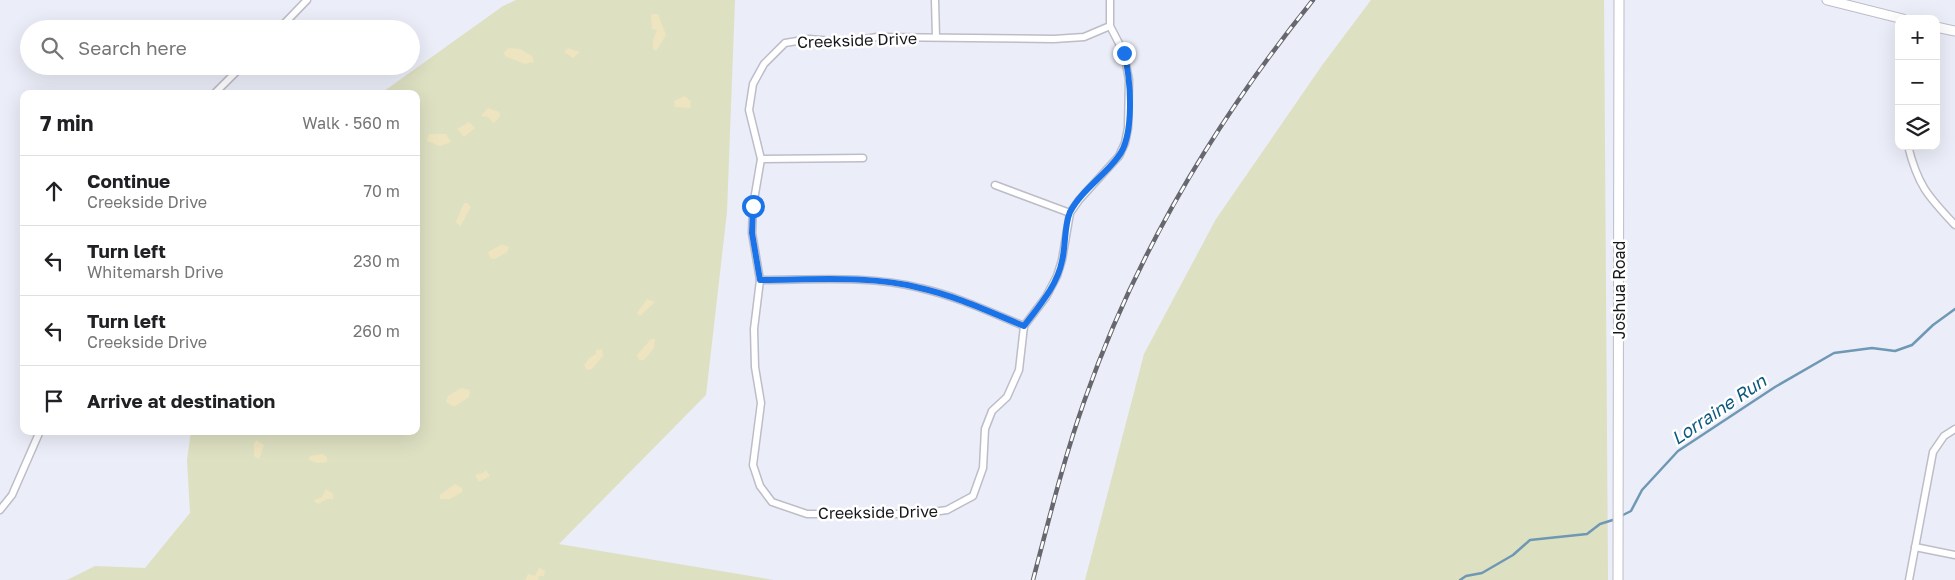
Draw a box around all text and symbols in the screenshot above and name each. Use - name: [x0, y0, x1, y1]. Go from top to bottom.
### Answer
- map controls: [1895, 15, 1940, 150]
- button: +: [1895, 15, 1940, 60]
- search box: [20, 20, 420, 75]
- street label: Creekside Drive: [797, 28, 917, 52]
- icon: search: [38, 34, 66, 62]
- text: Search here: [78, 36, 187, 59]
- route end: [1113, 42, 1136, 65]
- button: −: [1895, 60, 1940, 105]
- button: layers: [1895, 105, 1940, 150]
- text: 7 min: [40, 110, 94, 136]
- text: Walk · 560 m: [302, 113, 400, 133]
- text: Continue: [87, 169, 170, 192]
- icon: ahead: [40, 177, 68, 205]
- text: 70 m: [363, 181, 400, 201]
- text: Creekside Drive: [87, 192, 207, 212]
- route start: [742, 195, 765, 218]
- text: Turn left: [87, 239, 166, 262]
- street label: Joshua Road: [1609, 241, 1629, 339]
- icon: left: [40, 247, 68, 275]
- text: 230 m: [353, 251, 400, 271]
- text: Whitemarsh Drive: [87, 262, 224, 282]
- text: Turn left: [87, 309, 166, 332]
- icon: left: [40, 317, 68, 345]
- text: 260 m: [353, 321, 400, 341]
- text: Creekside Drive: [87, 332, 207, 352]
- water label: Lorraine Run: [1667, 369, 1771, 449]
- icon: arrive: [40, 387, 68, 415]
- text: Arrive at destination: [87, 389, 275, 412]
- street label: Creekside Drive: [818, 501, 938, 523]

